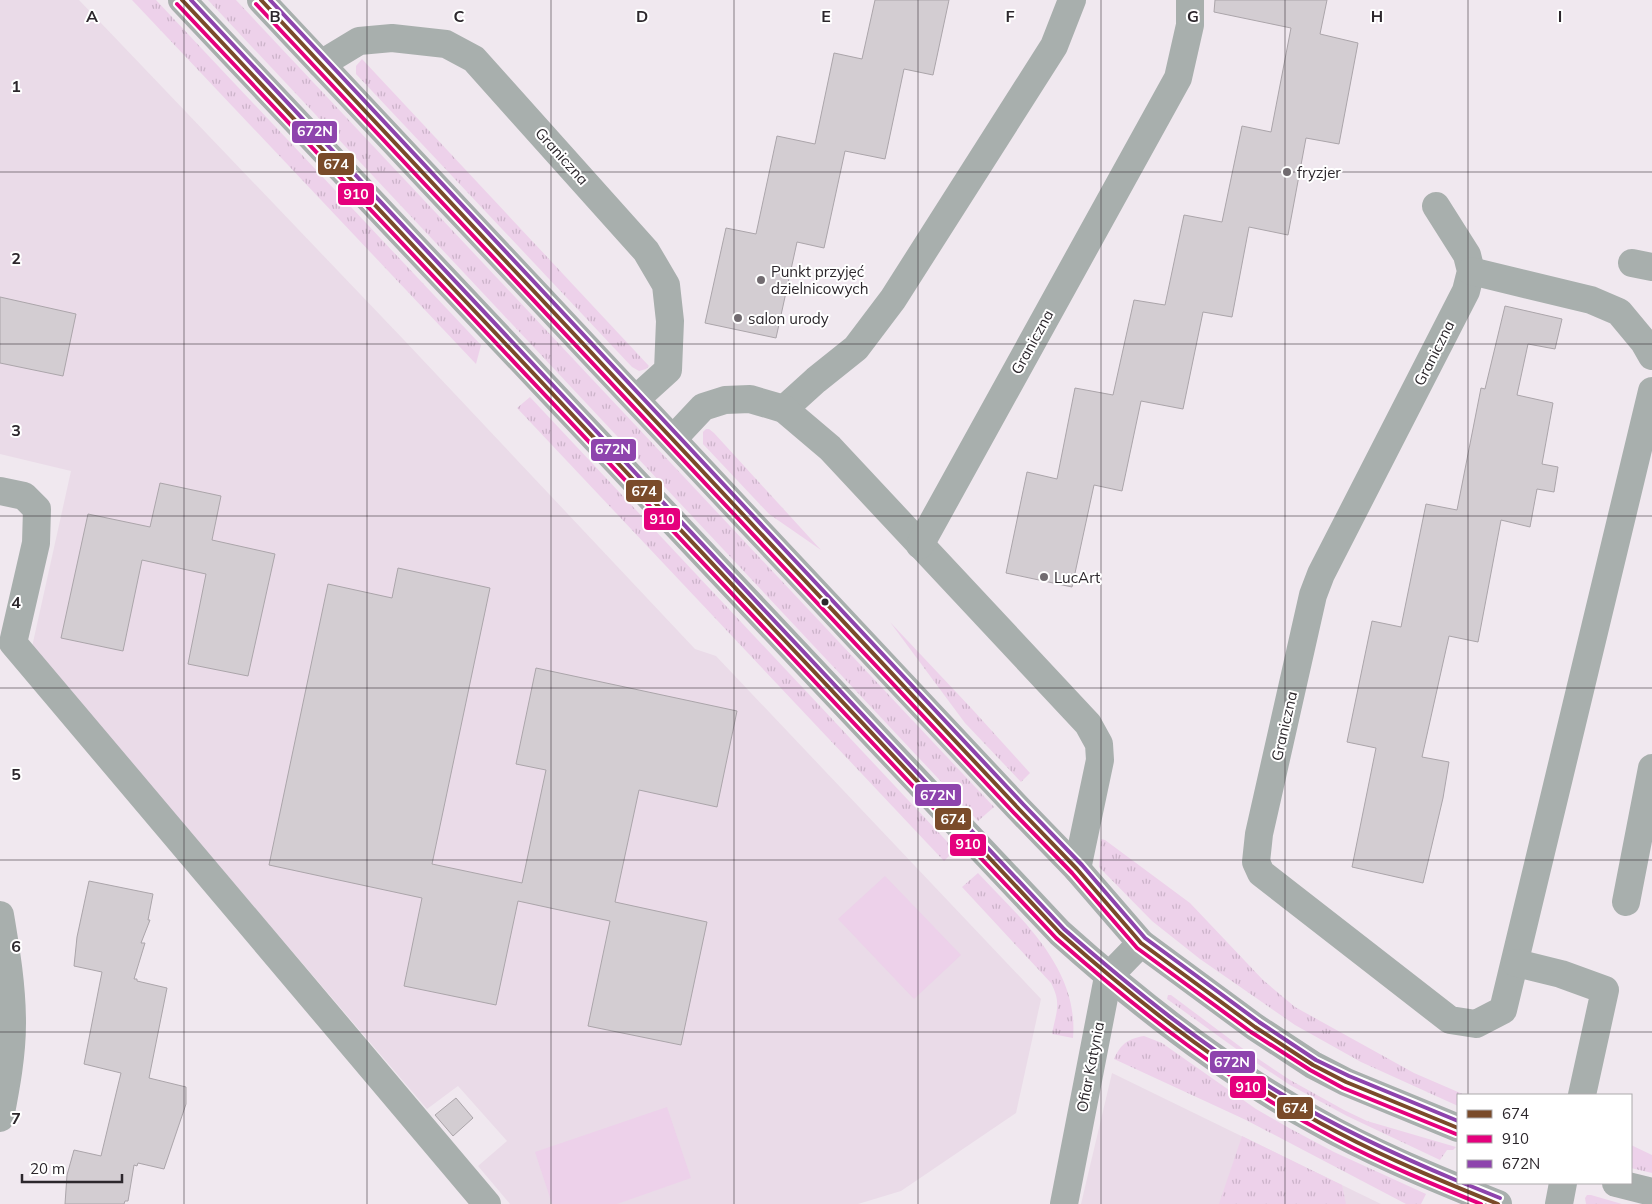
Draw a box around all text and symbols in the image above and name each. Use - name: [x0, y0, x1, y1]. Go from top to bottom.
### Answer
- text: A: [86, 6, 98, 26]
- text: B: [269, 6, 281, 26]
- text: C: [454, 6, 465, 26]
- text: D: [636, 6, 648, 26]
- text: E: [821, 6, 831, 26]
- text: F: [1005, 6, 1015, 26]
- text: G: [1187, 6, 1199, 26]
- text: H: [1371, 6, 1383, 26]
- text: I: [1558, 6, 1562, 26]
- text: 1: [11, 76, 21, 96]
- line badge: 672N: [291, 120, 338, 144]
- text: 672N: [297, 122, 333, 140]
- street label: Graniczna: [531, 123, 593, 189]
- line badge: 674: [317, 152, 355, 176]
- text: 674: [323, 155, 349, 173]
- place label: fryzjer: [1297, 163, 1341, 182]
- marker: fryzjer: [1281, 166, 1293, 178]
- line badge: 910: [337, 182, 375, 206]
- text: 910: [343, 185, 369, 203]
- text: 2: [11, 248, 21, 268]
- place label: Punkt przyjęć dzielnicowych: [771, 262, 868, 298]
- marker: Punkt przyjęć dzielnicowych: [755, 274, 767, 286]
- street label: Graniczna: [1007, 306, 1057, 378]
- place label: salon urody: [748, 309, 829, 328]
- marker: salon urody: [732, 312, 744, 324]
- street label: Graniczna: [1409, 317, 1459, 389]
- text: 3: [11, 420, 21, 440]
- line badge: 672N: [590, 438, 637, 462]
- text: 672N: [595, 440, 631, 458]
- line badge: 674: [625, 479, 663, 503]
- text: 674: [631, 482, 657, 500]
- line badge: 910: [643, 507, 681, 531]
- text: 910: [649, 510, 675, 528]
- place label: LucArt: [1054, 568, 1100, 587]
- marker: LucArt: [1038, 571, 1050, 583]
- text: 4: [11, 592, 21, 612]
- unlabelled marker: [820, 597, 830, 607]
- street label: Graniczna: [1267, 689, 1301, 763]
- text: 5: [11, 764, 21, 784]
- line badge: 672N: [914, 783, 962, 807]
- text: 672N: [920, 786, 956, 804]
- line badge: 674: [934, 807, 972, 831]
- text: 674: [940, 810, 966, 828]
- line badge: 910: [949, 833, 987, 857]
- text: 910: [955, 835, 981, 853]
- text: 6: [11, 936, 21, 956]
- street label: Ofiar Katynia: [1072, 1020, 1108, 1114]
- line badge: 672N: [1209, 1050, 1256, 1074]
- text: 672N: [1214, 1053, 1250, 1071]
- line badge: 910: [1229, 1075, 1267, 1099]
- text: 910: [1235, 1078, 1261, 1096]
- legend: [1457, 1094, 1632, 1184]
- line badge: 674: [1276, 1096, 1314, 1120]
- text: 674: [1282, 1099, 1308, 1117]
- text: 674: [1502, 1104, 1529, 1123]
- text: 7: [11, 1108, 21, 1128]
- text: 910: [1502, 1129, 1529, 1148]
- scale bar: [22, 1152, 122, 1184]
- text: 672N: [1502, 1154, 1540, 1173]
- text: 20 m: [30, 1159, 65, 1178]

